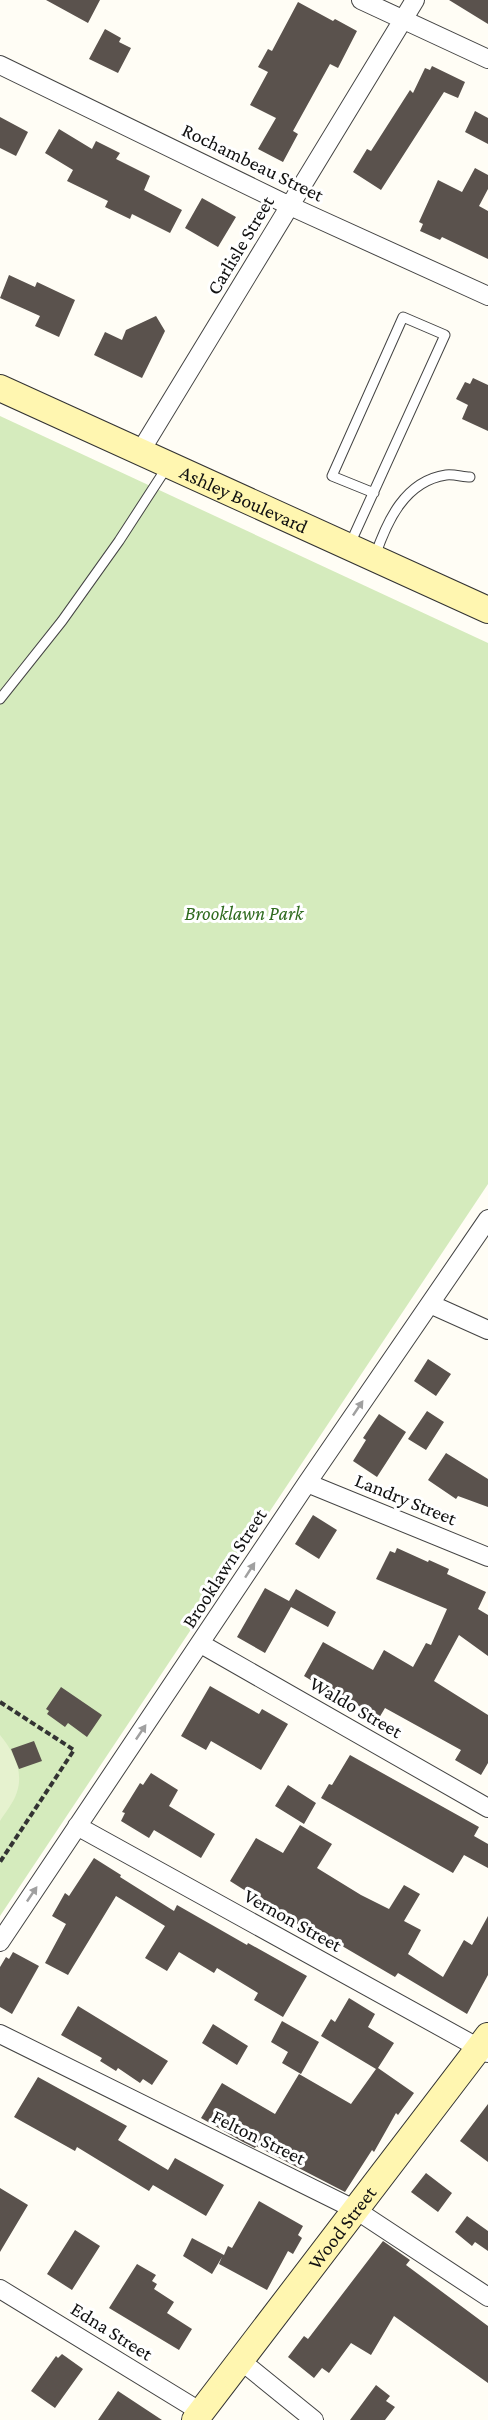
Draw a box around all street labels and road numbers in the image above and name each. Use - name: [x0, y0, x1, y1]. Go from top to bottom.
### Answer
- street label: Rochambeau Street: [179, 118, 328, 206]
- street label: Carlisle Street: [202, 191, 278, 298]
- street label: Ashley Boulevard: [177, 460, 312, 538]
- street label: Landry Street: [352, 1469, 460, 1530]
- street label: Brooklawn Street: [177, 1504, 271, 1632]
- street label: Waldo Street: [306, 1672, 406, 1742]
- street label: Vernon Street: [240, 1884, 346, 1956]
- street label: Felton Street: [209, 2105, 310, 2169]
- street label: Wood Street: [303, 2181, 381, 2273]
- street label: Edna Street: [67, 2297, 157, 2365]

